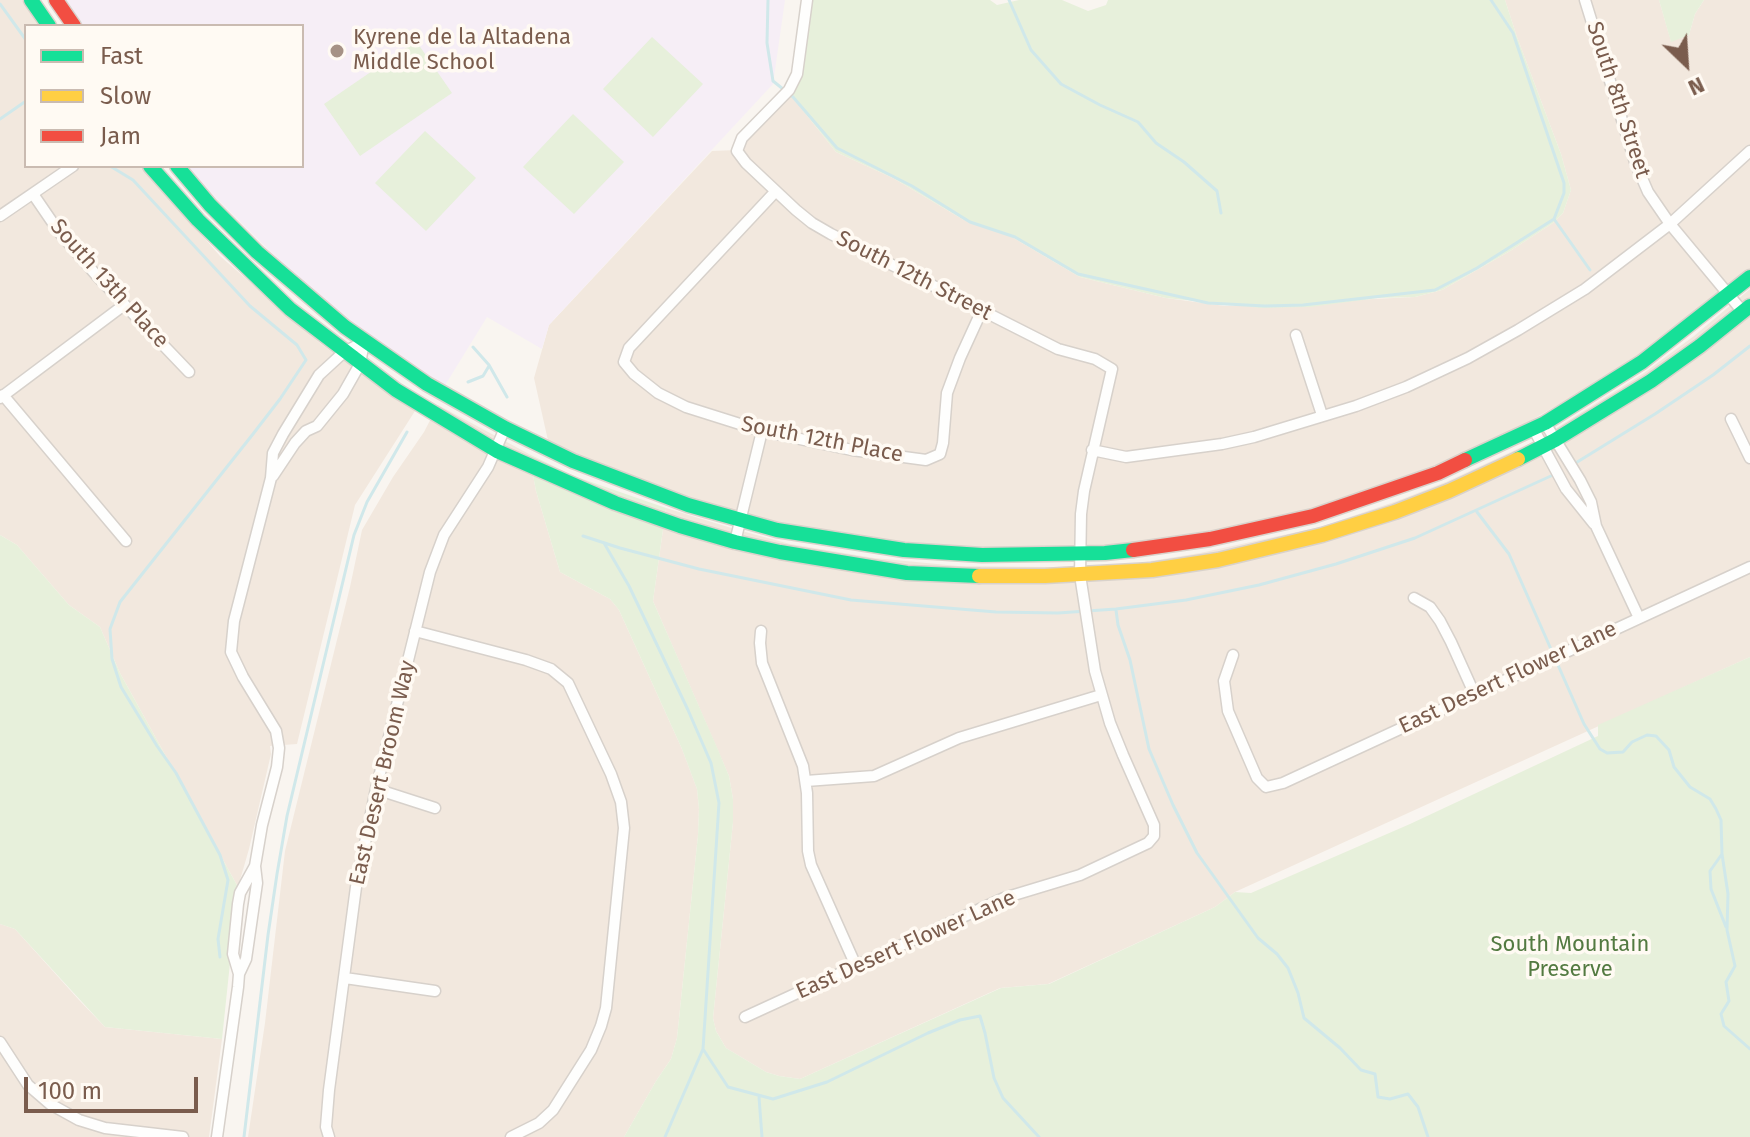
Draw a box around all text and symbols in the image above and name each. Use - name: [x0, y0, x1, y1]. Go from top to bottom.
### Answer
- street label: South 8th Street: [1580, 19, 1656, 181]
- legend: [24, 24, 304, 168]
- north arrow: [1646, 24, 1726, 104]
- place label: Kyrene de la Altadena Middle School: [353, 25, 571, 76]
- text: Fast: [100, 42, 143, 70]
- marker: Kyrene de la Altadena Middle School: [328, 42, 346, 60]
- text: N: [1684, 71, 1709, 102]
- text: Slow: [100, 82, 151, 110]
- text: Jam: [100, 122, 141, 150]
- street label: South 13th Place: [44, 214, 174, 354]
- street label: South 12th Street: [832, 225, 996, 327]
- street label: South 12th Place: [739, 411, 905, 469]
- street label: East Desert Flower Lane: [1395, 616, 1621, 740]
- street label: East Desert Broom Way: [344, 658, 422, 888]
- street label: East Desert Flower Lane: [792, 885, 1020, 1005]
- park label: South Mountain Preserve: [1491, 932, 1649, 984]
- scale bar: [28, 1061, 202, 1111]
- text: 100 m: [38, 1077, 102, 1105]

